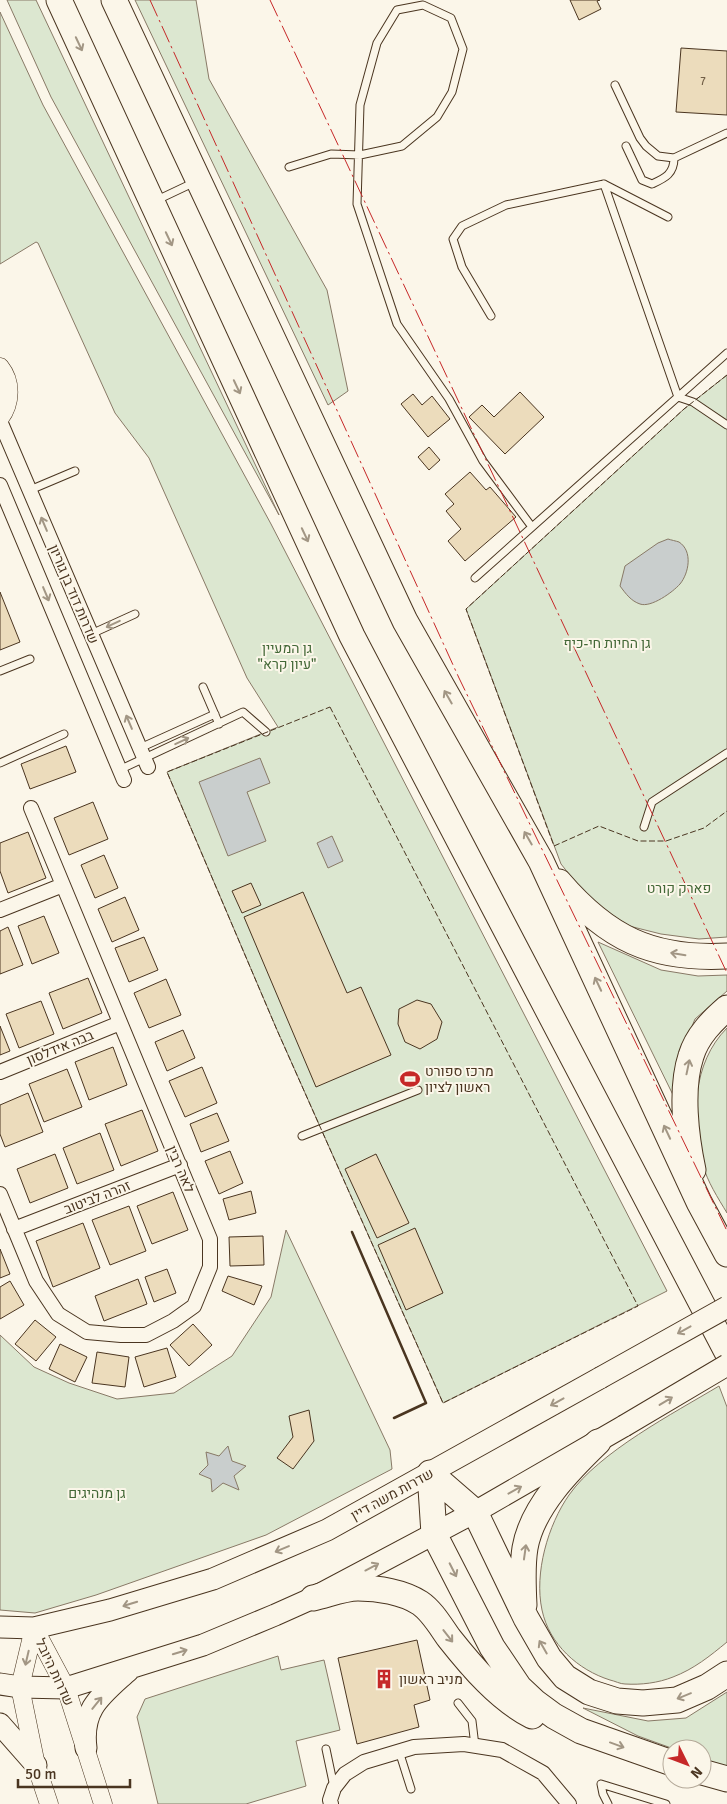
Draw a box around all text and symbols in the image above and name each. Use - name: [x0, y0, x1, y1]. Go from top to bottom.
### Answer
- one-way arrow: [75, 36, 84, 51]
- house number: 7: [700, 75, 706, 88]
- one-way arrow: [165, 232, 175, 247]
- one-way arrow: [233, 379, 243, 394]
- one-way arrow: [39, 517, 49, 532]
- one-way arrow: [301, 527, 311, 542]
- street label: שדרות דוד בן גוריון: [45, 542, 102, 646]
- one-way arrow: [41, 586, 51, 601]
- one-way arrow: [106, 620, 121, 630]
- park label: גן החיות חי-כיף: [563, 635, 651, 652]
- park label: גן המעיין "עיון קרא": [258, 640, 316, 673]
- one-way arrow: [442, 690, 452, 704]
- one-way arrow: [123, 715, 133, 730]
- one-way arrow: [174, 736, 189, 746]
- one-way arrow: [522, 831, 532, 846]
- park label: פארק קורט: [647, 880, 711, 897]
- one-way arrow: [671, 948, 687, 958]
- one-way arrow: [593, 977, 602, 992]
- street label: בבה אידלסון: [24, 1026, 97, 1069]
- one-way arrow: [684, 1060, 693, 1076]
- place label: מרכז ספורט ראשון לציון: [425, 1063, 494, 1096]
- sports icon: מרכז ספורט ראשון לציון: [399, 1068, 421, 1090]
- one-way arrow: [661, 1125, 671, 1140]
- street label: לאה רבין: [163, 1143, 198, 1196]
- street label: זהרה לביטוב: [61, 1177, 133, 1218]
- one-way arrow: [678, 1326, 692, 1336]
- one-way arrow: [659, 1396, 673, 1406]
- one-way arrow: [551, 1397, 565, 1407]
- street label: שדרות משה דיין: [348, 1465, 437, 1524]
- park label: גן מנהיגים: [68, 1485, 126, 1502]
- one-way arrow: [508, 1485, 523, 1495]
- one-way arrow: [520, 1544, 530, 1560]
- one-way arrow: [275, 1545, 290, 1555]
- one-way arrow: [364, 1562, 379, 1571]
- one-way arrow: [448, 1562, 458, 1577]
- one-way arrow: [122, 1600, 138, 1610]
- one-way arrow: [443, 1629, 453, 1643]
- street label: שדרות היובל: [32, 1636, 78, 1709]
- one-way arrow: [537, 1641, 547, 1655]
- one-way arrow: [171, 1647, 187, 1656]
- one-way arrow: [22, 1649, 31, 1665]
- building icon: מניב ראשון: [373, 1668, 395, 1690]
- place label: מניב ראשון: [399, 1671, 463, 1688]
- one-way arrow: [677, 1692, 692, 1702]
- one-way arrow: [91, 1696, 102, 1709]
- north arrow: [662, 1739, 712, 1789]
- one-way arrow: [609, 1741, 624, 1750]
- scale bar: [18, 1756, 130, 1788]
- text: N: [687, 1763, 706, 1782]
- text: 50 m: [25, 1765, 56, 1783]

